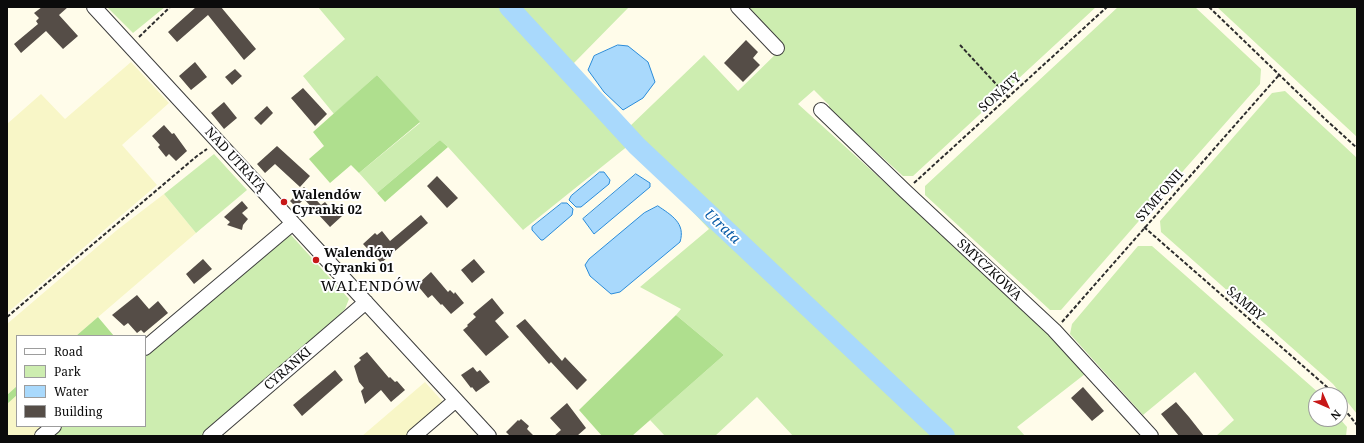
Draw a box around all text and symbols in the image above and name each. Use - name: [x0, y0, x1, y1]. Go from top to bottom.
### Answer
- street label: SONATY: [976, 70, 1024, 116]
- street label: NAD UTRATĄ: [201, 125, 269, 195]
- street label: SYMFONII: [1133, 167, 1187, 225]
- place label: Walendów Cyranki 02: [292, 187, 362, 218]
- marker: Walendów Cyranki 02: [279, 197, 289, 207]
- water label: Utrata: [701, 206, 743, 248]
- street label: SMYCZKOWA: [953, 236, 1025, 304]
- place label: Walendów Cyranki 01: [324, 245, 394, 276]
- marker: Walendów Cyranki 01: [311, 255, 321, 265]
- district label: WALENDÓW: [321, 278, 421, 296]
- street label: SAMBY: [1223, 284, 1267, 324]
- legend: [16, 335, 146, 427]
- text: Road: [54, 343, 83, 360]
- street label: CYRANKI: [261, 344, 315, 394]
- text: Park: [54, 363, 81, 380]
- text: Water: [54, 383, 89, 400]
- north arrow: [1308, 387, 1348, 427]
- text: Building: [54, 403, 102, 420]
- text: N: [1328, 407, 1345, 423]

